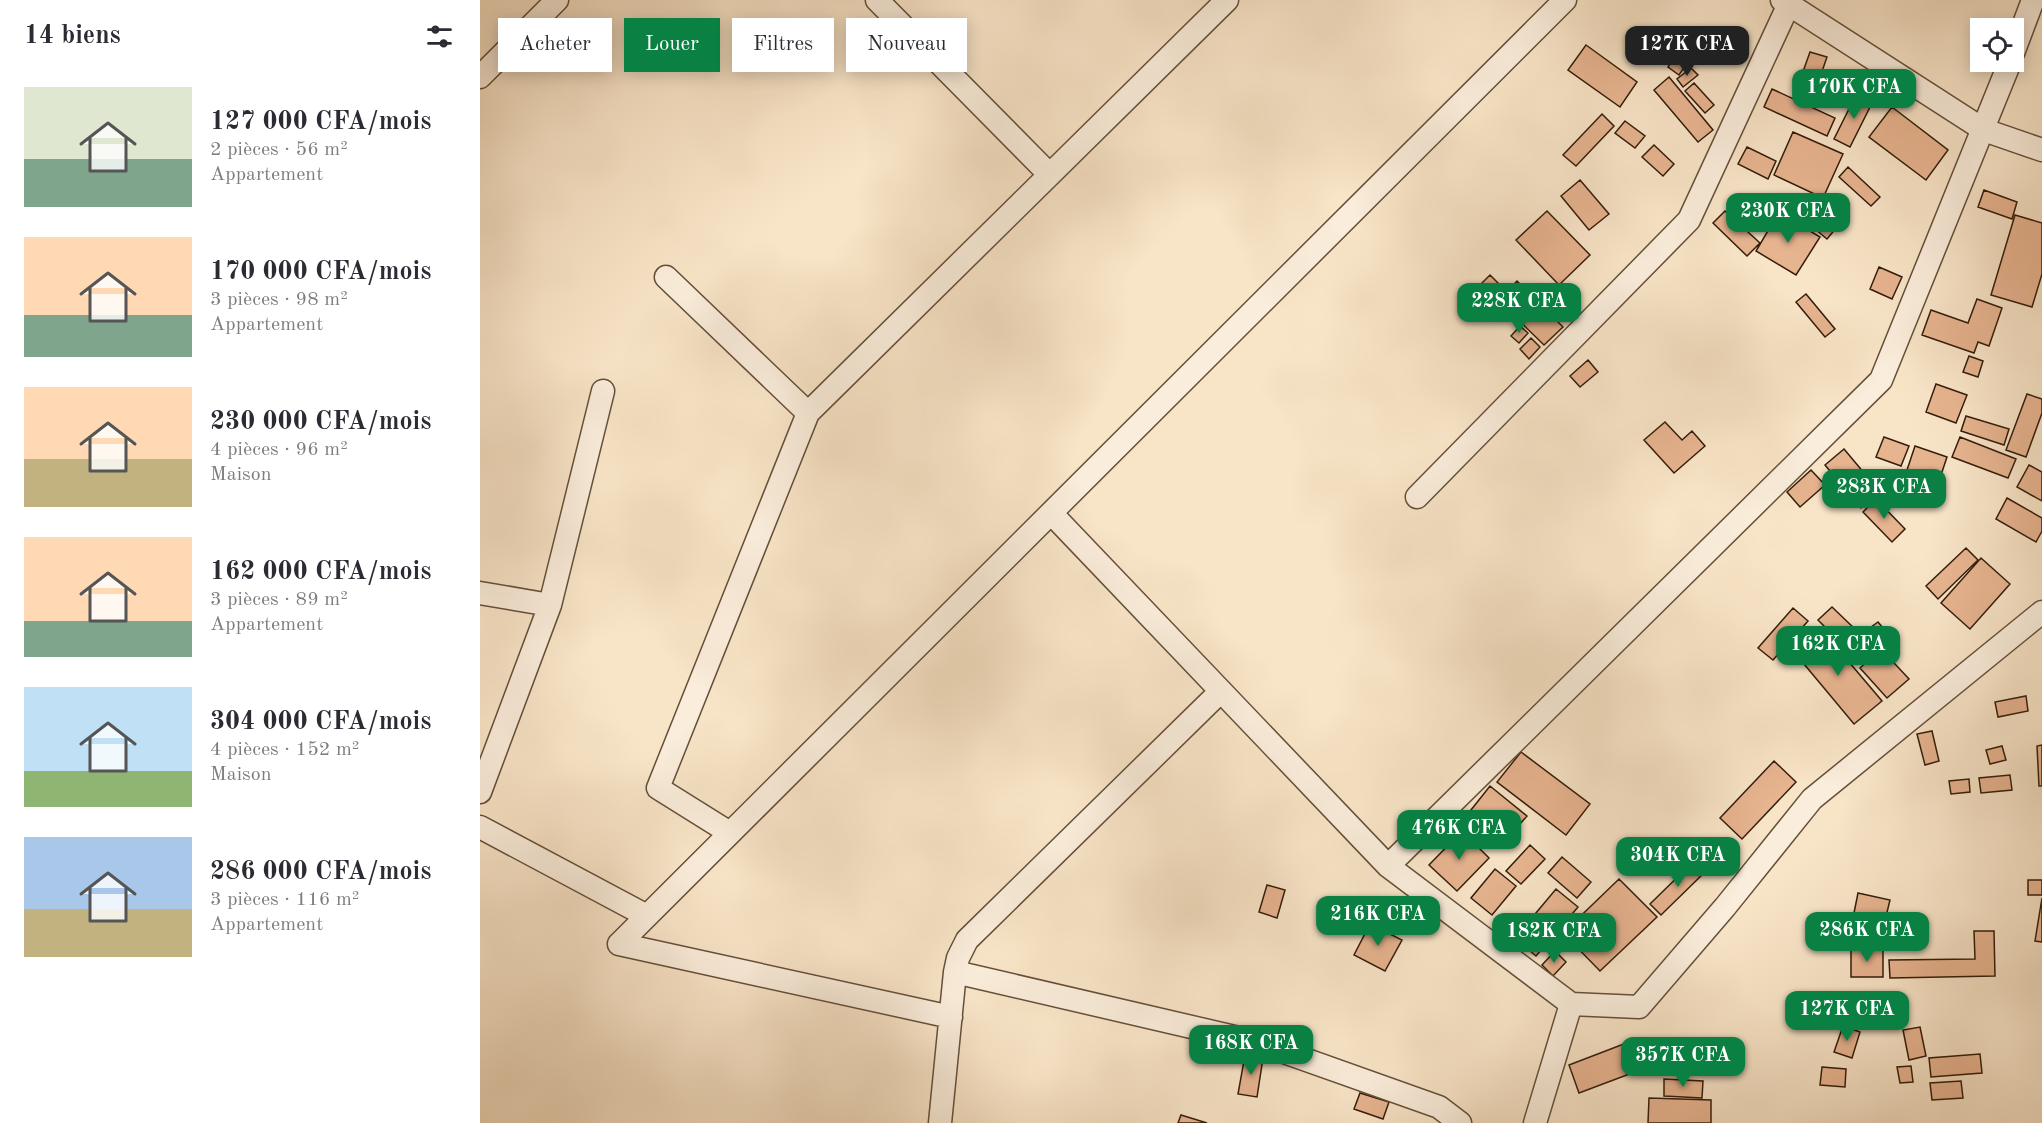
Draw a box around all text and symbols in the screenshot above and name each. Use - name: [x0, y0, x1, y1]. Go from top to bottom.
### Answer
- chip: Acheter: [498, 18, 612, 72]
- chip: Louer: [624, 18, 720, 72]
- chip: Filtres: [732, 18, 834, 72]
- chip: Nouveau: [846, 18, 967, 72]
- map controls: [1970, 18, 2024, 72]
- button: locate: [1970, 18, 2024, 72]
- icon: filters: [423, 20, 456, 53]
- text: 14 biens: [24, 23, 121, 49]
- pin: 127K CFA: [1625, 26, 1749, 77]
- text: 127K CFA: [1639, 35, 1735, 55]
- pin: 170K CFA: [1792, 69, 1916, 120]
- text: 170K CFA: [1806, 78, 1902, 98]
- text: 127 000 CFA/mois: [210, 109, 431, 135]
- icon: home: [72, 111, 144, 183]
- text: 2 pièces · 56 m²: [210, 140, 348, 160]
- text: Appartement: [210, 165, 323, 185]
- pin: 230K CFA: [1726, 193, 1850, 244]
- text: 230K CFA: [1740, 202, 1836, 222]
- text: 170 000 CFA/mois: [210, 259, 431, 285]
- icon: home: [72, 261, 144, 333]
- pin: 228K CFA: [1457, 283, 1581, 334]
- text: 3 pièces · 98 m²: [210, 290, 348, 310]
- text: 228K CFA: [1471, 292, 1567, 312]
- text: Appartement: [210, 315, 323, 335]
- text: 230 000 CFA/mois: [210, 409, 431, 435]
- icon: home: [72, 411, 144, 483]
- text: 4 pièces · 96 m²: [210, 440, 348, 460]
- text: Maison: [210, 465, 271, 485]
- pin: 283K CFA: [1822, 469, 1946, 520]
- text: 283K CFA: [1836, 478, 1932, 498]
- text: 162 000 CFA/mois: [210, 559, 431, 585]
- icon: home: [72, 561, 144, 633]
- text: 3 pièces · 89 m²: [210, 590, 348, 610]
- text: Appartement: [210, 615, 323, 635]
- pin: 162K CFA: [1776, 626, 1900, 677]
- text: 162K CFA: [1790, 635, 1886, 655]
- text: 304 000 CFA/mois: [210, 709, 431, 735]
- icon: home: [72, 711, 144, 783]
- text: 4 pièces · 152 m²: [210, 740, 359, 760]
- text: Maison: [210, 765, 271, 785]
- pin: 476K CFA: [1397, 810, 1521, 861]
- text: 476K CFA: [1411, 819, 1507, 839]
- pin: 304K CFA: [1616, 837, 1740, 888]
- text: 304K CFA: [1630, 846, 1726, 866]
- text: 286 000 CFA/mois: [210, 859, 431, 885]
- icon: home: [72, 861, 144, 933]
- text: 3 pièces · 116 m²: [210, 890, 359, 910]
- pin: 216K CFA: [1316, 896, 1440, 947]
- text: 216K CFA: [1330, 905, 1426, 925]
- pin: 286K CFA: [1805, 912, 1929, 963]
- pin: 182K CFA: [1492, 913, 1616, 964]
- text: Appartement: [210, 915, 323, 935]
- text: 286K CFA: [1819, 921, 1915, 941]
- text: 182K CFA: [1506, 922, 1602, 942]
- pin: 127K CFA: [1785, 991, 1909, 1042]
- text: 127K CFA: [1799, 1000, 1895, 1020]
- pin: 168K CFA: [1189, 1025, 1313, 1076]
- text: 168K CFA: [1203, 1034, 1299, 1054]
- pin: 357K CFA: [1621, 1037, 1745, 1088]
- text: 357K CFA: [1635, 1046, 1731, 1066]

